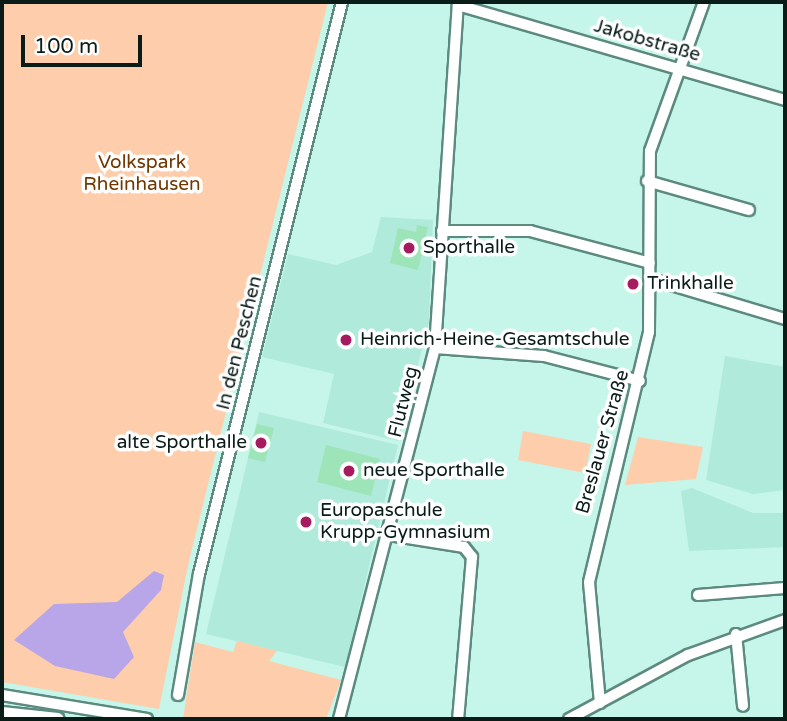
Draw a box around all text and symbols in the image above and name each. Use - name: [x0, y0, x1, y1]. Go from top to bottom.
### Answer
- street label: Jakobstraße: [591, 15, 703, 67]
- scale bar: [24, 21, 145, 65]
- text: 100 m: [34, 34, 98, 59]
- park label: Volkspark Rheinhausen: [83, 152, 201, 196]
- place label: Sporthalle: [423, 237, 515, 259]
- marker: Sporthalle: [401, 240, 417, 256]
- place label: Trinkhalle: [647, 273, 734, 295]
- street label: In den Peschen: [212, 274, 268, 412]
- marker: Trinkhalle: [625, 276, 641, 292]
- place label: Heinrich-Heine-Gesamtschule: [360, 329, 629, 351]
- marker: Heinrich-Heine-Gesamtschule: [338, 332, 354, 348]
- street label: Flutweg: [384, 364, 424, 440]
- street label: Breslauer Straße: [572, 367, 634, 517]
- place label: alte Sporthalle: [117, 432, 247, 454]
- marker: alte Sporthalle: [253, 435, 269, 451]
- place label: neue Sporthalle: [363, 460, 505, 482]
- marker: neue Sporthalle: [341, 463, 357, 479]
- place label: Europaschule Krupp-Gymnasium: [320, 500, 490, 544]
- marker: Europaschule Krupp-Gymnasium: [298, 514, 314, 530]

